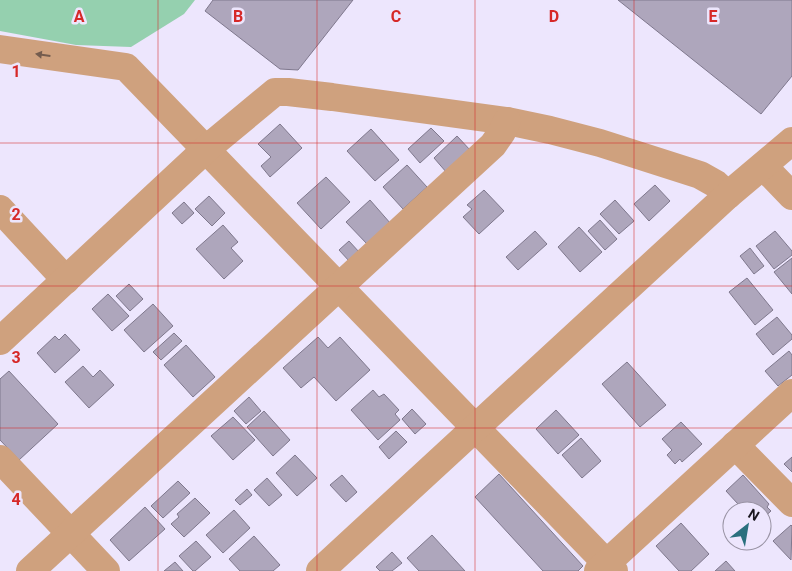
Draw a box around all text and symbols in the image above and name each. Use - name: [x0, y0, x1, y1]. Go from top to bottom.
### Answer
- text: A: [74, 7, 85, 26]
- text: B: [233, 7, 243, 26]
- text: C: [391, 7, 401, 26]
- text: D: [549, 7, 559, 26]
- text: E: [709, 7, 718, 26]
- one-way arrow: [35, 51, 51, 59]
- text: 1: [11, 62, 21, 81]
- text: 2: [11, 205, 21, 224]
- text: 3: [11, 348, 21, 367]
- text: 4: [11, 490, 21, 509]
- north arrow: [722, 501, 772, 551]
- text: N: [745, 505, 762, 524]

